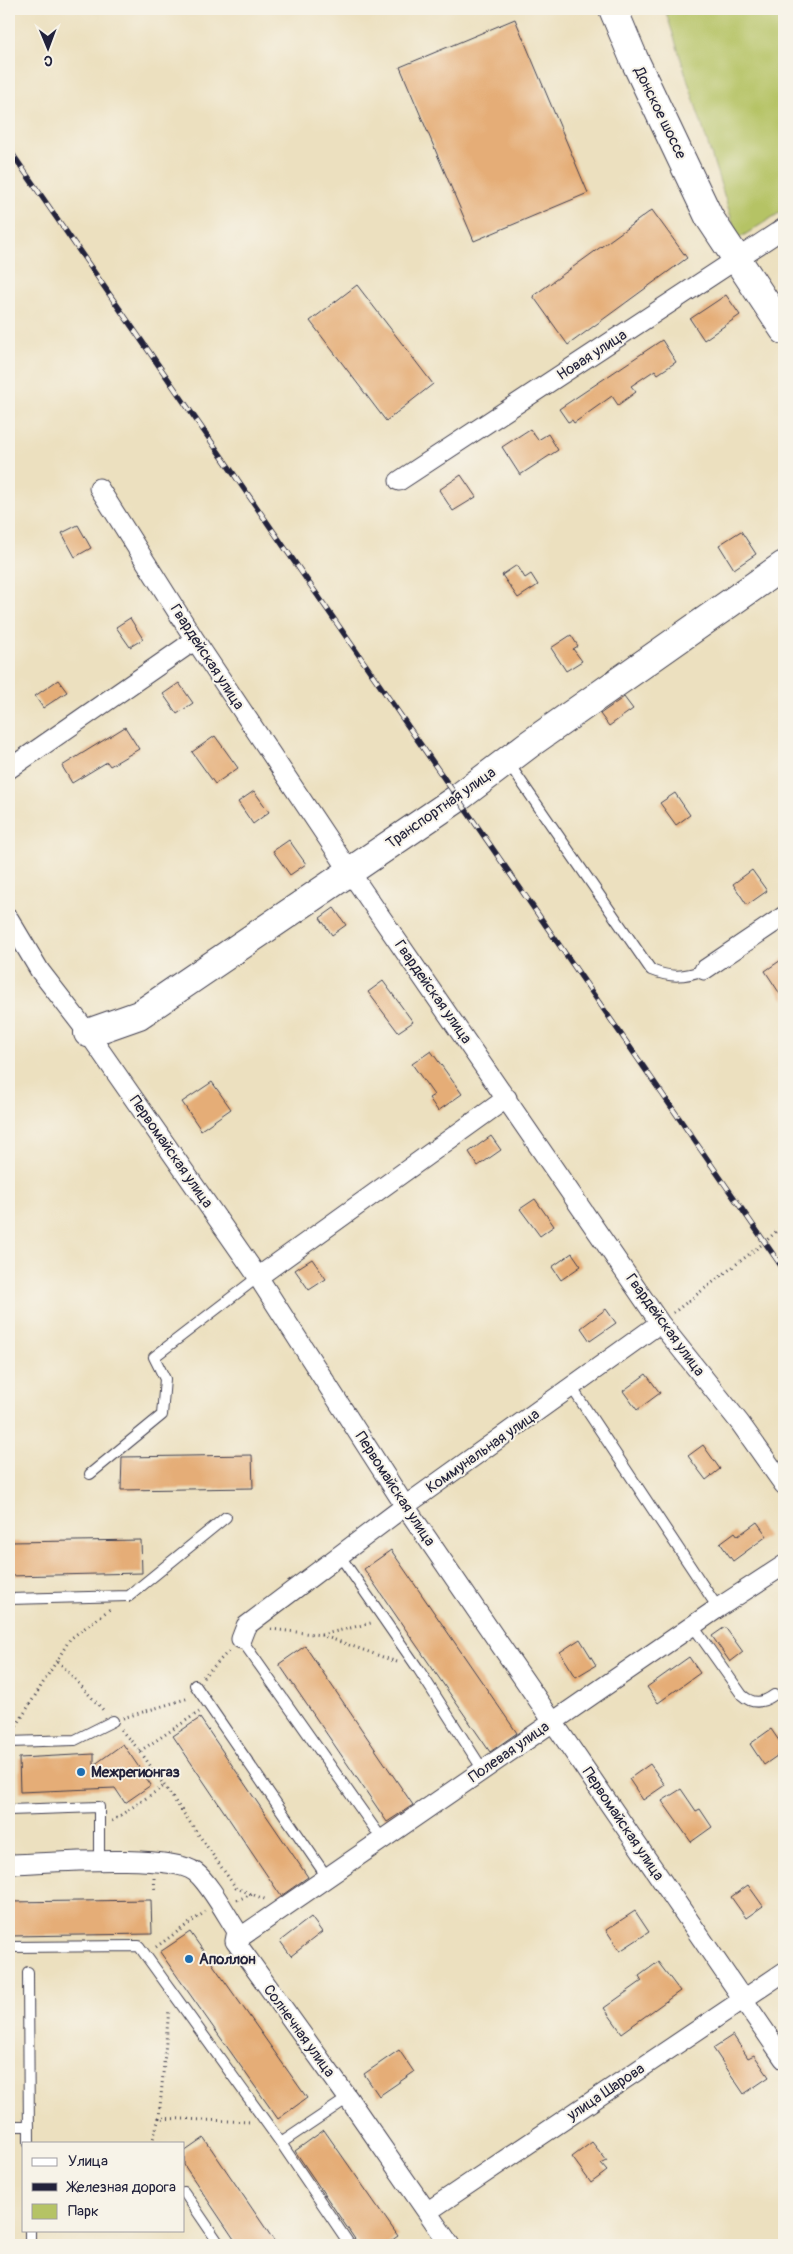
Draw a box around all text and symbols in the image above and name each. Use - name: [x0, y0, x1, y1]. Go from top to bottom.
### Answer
- north arrow: [22, 22, 72, 72]
- text: С: [43, 52, 53, 69]
- street label: Донское шоссе: [629, 63, 691, 163]
- street label: Новая улица: [553, 325, 631, 385]
- street label: Гвардейская улица: [166, 601, 248, 713]
- street label: Транспортная улица: [382, 763, 500, 853]
- street label: Гвардейская улица: [390, 936, 476, 1048]
- street label: Первомайская улица: [125, 1092, 217, 1212]
- street label: Гвардейская улица: [621, 1270, 709, 1380]
- street label: Коммунальная улица: [423, 1405, 543, 1497]
- street label: Первомайская улица: [351, 1428, 439, 1550]
- street label: Полевая улица: [465, 1717, 553, 1787]
- place label: Межрегионгаз: [91, 1763, 180, 1782]
- street label: Первомайская улица: [578, 1764, 668, 1884]
- marker: Межрегионгаз: [75, 1766, 87, 1778]
- place label: Аполлон: [199, 1950, 256, 1969]
- marker: Аполлон: [183, 1953, 195, 1965]
- street label: Солнечная улица: [259, 1981, 339, 2081]
- street label: улица Шарова: [563, 2059, 648, 2125]
- legend: [22, 2142, 185, 2232]
- text: Улица: [68, 2152, 108, 2171]
- text: Железная дорога: [66, 2178, 176, 2197]
- text: Парк: [68, 2202, 99, 2221]

